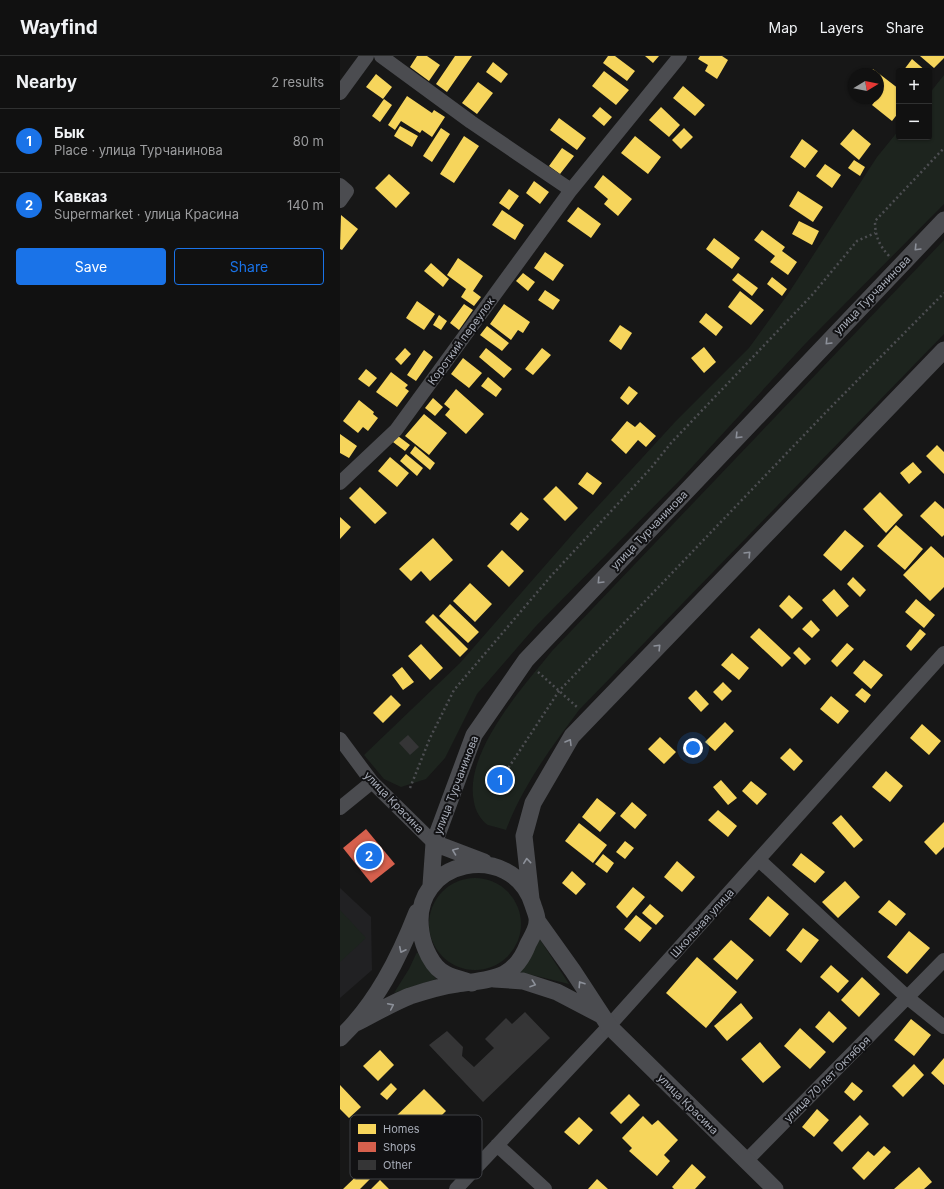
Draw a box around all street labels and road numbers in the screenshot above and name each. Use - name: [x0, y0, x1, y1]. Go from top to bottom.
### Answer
- street label: улица Турчанинова: [831, 252, 913, 338]
- street label: Короткий переулок: [425, 295, 497, 387]
- street label: улица Турчанинова: [608, 487, 690, 573]
- street label: улица Турчанинова: [431, 734, 481, 836]
- street label: улица Красина: [361, 768, 427, 836]
- street label: Школьная улица: [667, 885, 737, 961]
- street label: улица 70 лет Октября: [781, 1033, 873, 1125]
- street label: улица Красина: [655, 1071, 721, 1137]

